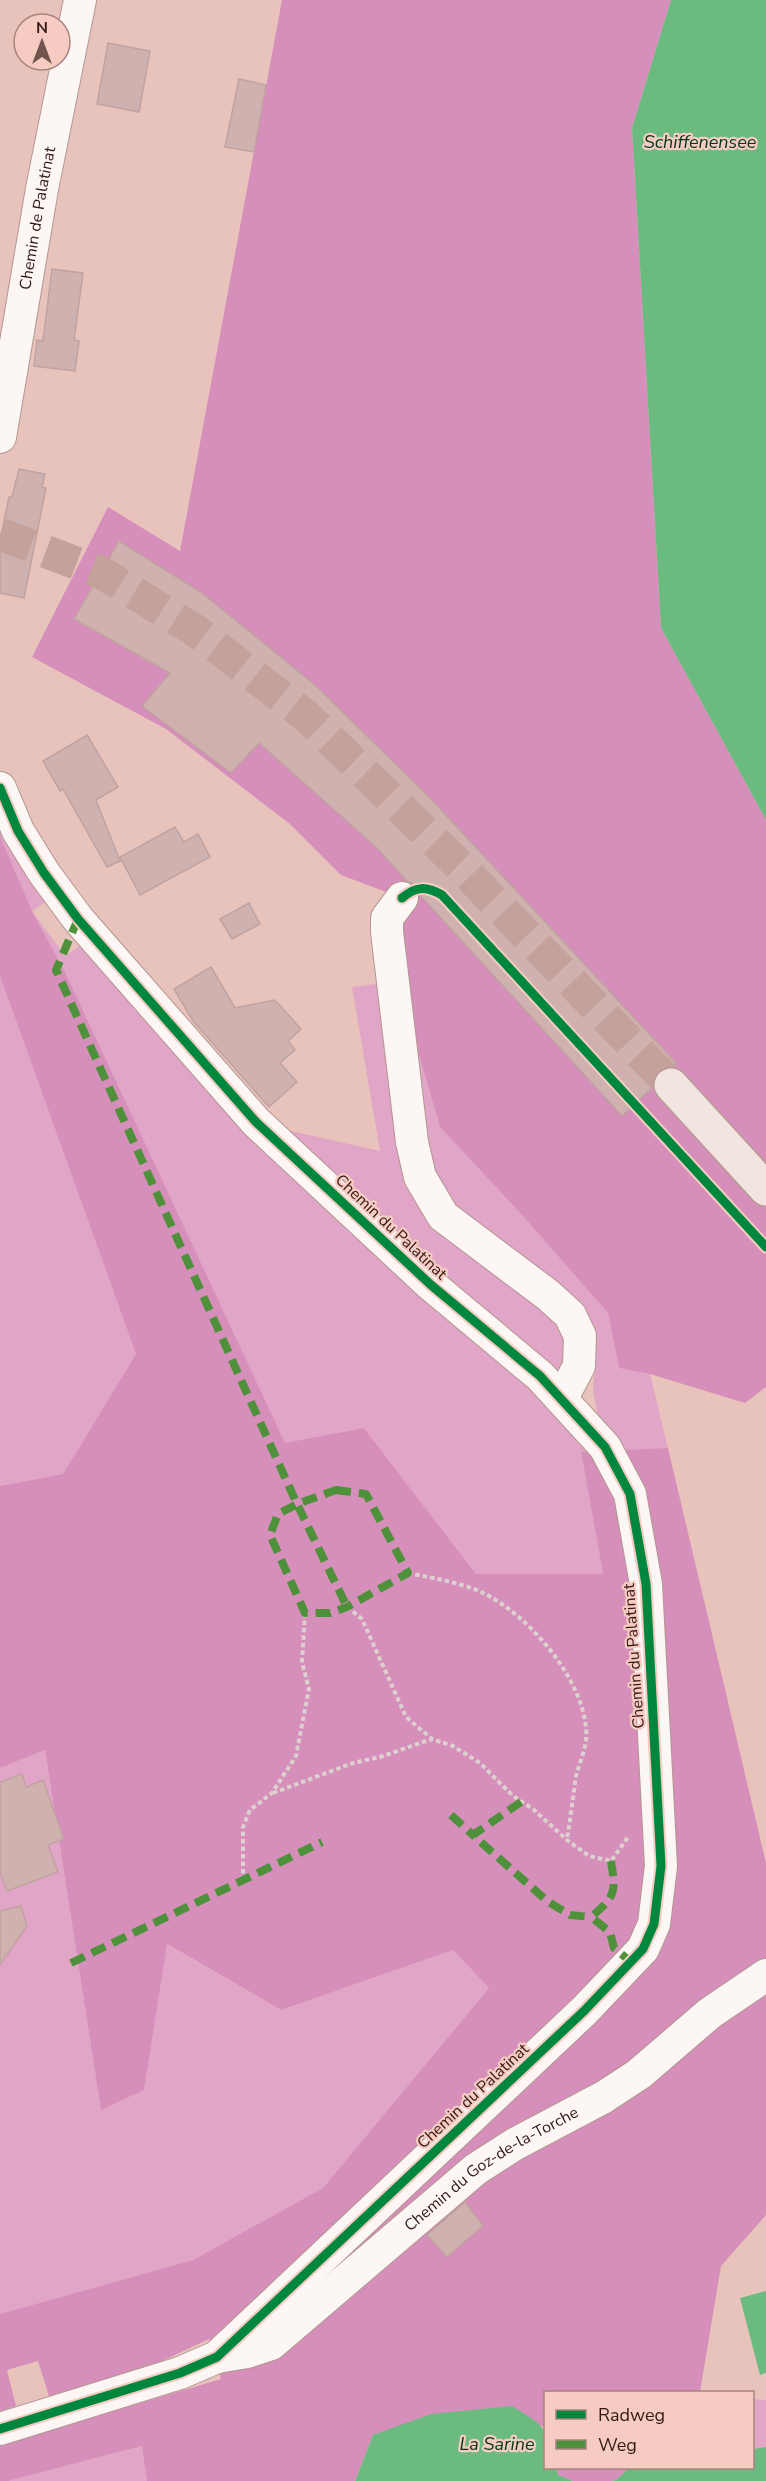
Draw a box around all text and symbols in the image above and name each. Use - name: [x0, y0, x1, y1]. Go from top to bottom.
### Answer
- north arrow: [12, 12, 72, 72]
- text: N: [36, 17, 48, 39]
- water label: Schiffenensee: [644, 130, 757, 154]
- street label: Chemin de Palatinat: [14, 144, 61, 291]
- street label: Chemin du Palatinat: [330, 1169, 452, 1285]
- street label: Chemin du Palatinat: [618, 1582, 650, 1729]
- street label: Chemin du Palatinat: [412, 2038, 534, 2154]
- street label: Chemin du Goz-de-la-Torche: [400, 2101, 582, 2237]
- legend: [544, 2391, 754, 2469]
- text: Radweg: [598, 2403, 665, 2427]
- water label: La Sarine: [460, 2432, 535, 2456]
- text: Weg: [598, 2433, 637, 2457]

